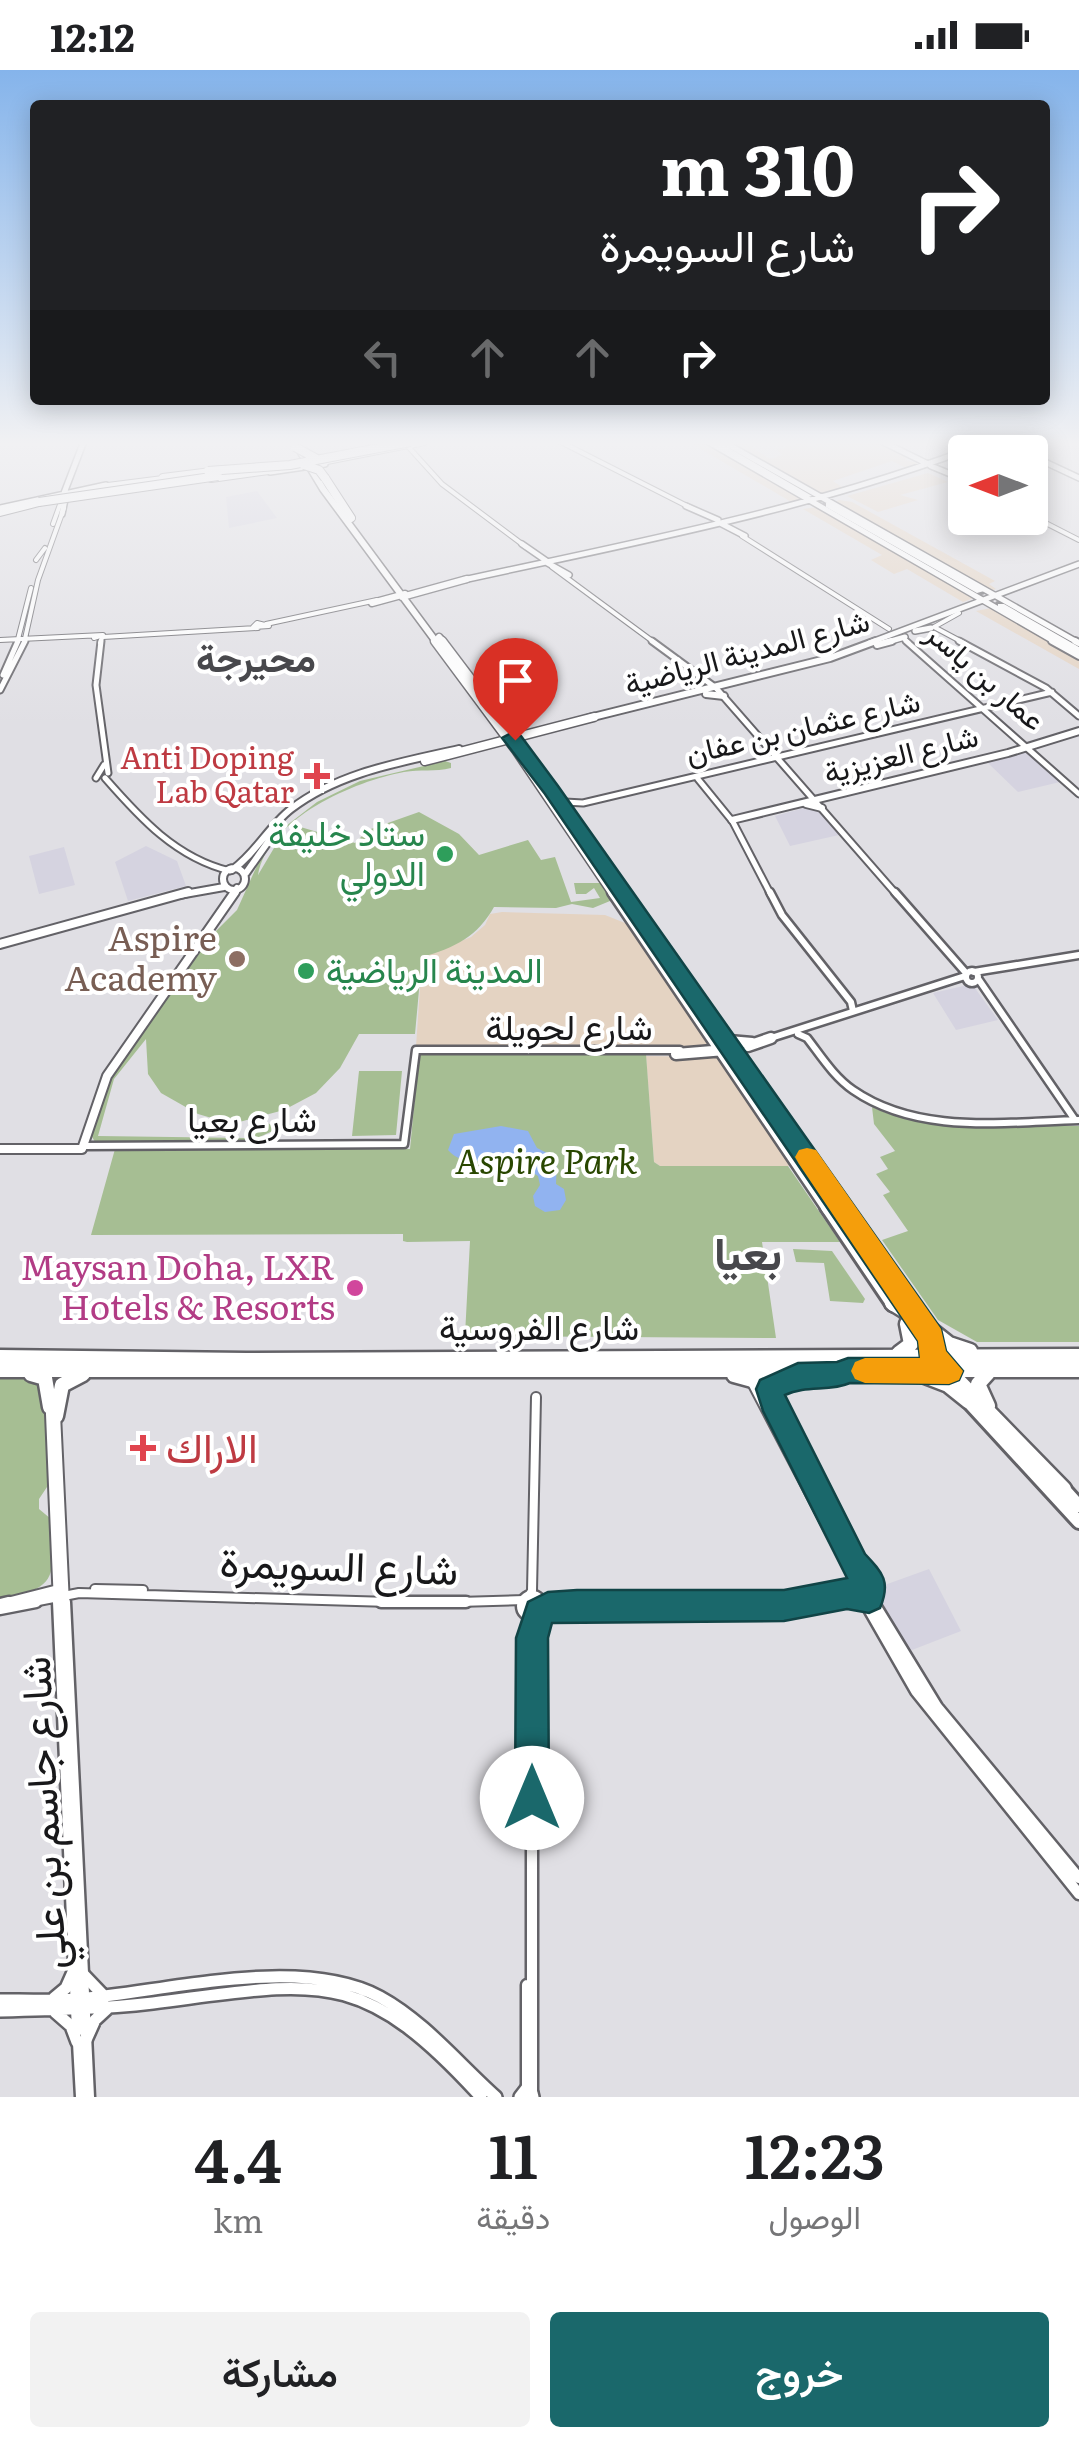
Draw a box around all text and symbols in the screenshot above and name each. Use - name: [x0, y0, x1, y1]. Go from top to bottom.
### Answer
- text: 12:12: [50, 7, 135, 64]
- text: 310 m: [660, 114, 855, 218]
- icon: right: [890, 140, 1020, 270]
- text: شارع السويمرة: [599, 209, 855, 276]
- icon: left: [355, 330, 410, 385]
- icon: ahead: [460, 330, 515, 385]
- icon: ahead: [565, 330, 620, 385]
- icon: right: [670, 330, 725, 385]
- north arrow: [948, 435, 1048, 535]
- map controls: [948, 435, 1048, 535]
- street label: شارع المدينة الرياضية: [619, 596, 874, 705]
- street label: عمار بن ياسر: [917, 610, 1056, 739]
- district label: محيرجة: [196, 627, 316, 684]
- pin: [473, 638, 558, 741]
- icon: arrive: [488, 653, 543, 708]
- street label: شارع عثمان بن عفان: [681, 677, 924, 774]
- street label: شارع العزيزية: [819, 712, 982, 793]
- place label: Anti Doping Lab Qatar: [120, 734, 294, 812]
- marker: Anti Doping Lab Qatar: [304, 763, 330, 789]
- place label: ستاد خليفة الدولي: [268, 805, 425, 903]
- marker: ستاد خليفة الدولي: [434, 843, 456, 865]
- place label: Aspire Academy: [64, 910, 218, 1002]
- place label: المدينة الرياضية: [326, 942, 543, 994]
- marker: Aspire Academy: [226, 948, 248, 970]
- marker: المدينة الرياضية: [295, 960, 317, 982]
- street label: شارع لحويلة: [485, 999, 653, 1052]
- street label: شارع بعيا: [187, 1091, 317, 1144]
- park label: Aspire Park: [455, 1133, 637, 1185]
- district label: بعيا: [714, 1217, 782, 1284]
- place label: Maysan Doha, LXR Hotels & Resorts: [20, 1239, 335, 1331]
- marker: Maysan Doha, LXR Hotels & Resorts: [344, 1277, 366, 1299]
- street label: شارع الفروسية: [439, 1299, 639, 1352]
- place label: الاراك: [166, 1414, 258, 1476]
- marker: الاراك: [130, 1435, 156, 1461]
- street label: شارع السويمرة: [219, 1528, 459, 1599]
- street label: شارع جاسم بن علي: [1, 1655, 86, 1971]
- position arrow: [480, 1746, 584, 1850]
- text: 11: [489, 2108, 538, 2197]
- text: 12:23: [745, 2108, 885, 2197]
- text: 4.4: [194, 2112, 282, 2201]
- text: دقيقة: [476, 2191, 550, 2239]
- text: الوصول: [768, 2191, 861, 2239]
- text: km: [213, 2195, 263, 2243]
- button: مشاركة: [30, 2312, 530, 2427]
- button: خروج: [550, 2312, 1049, 2427]

